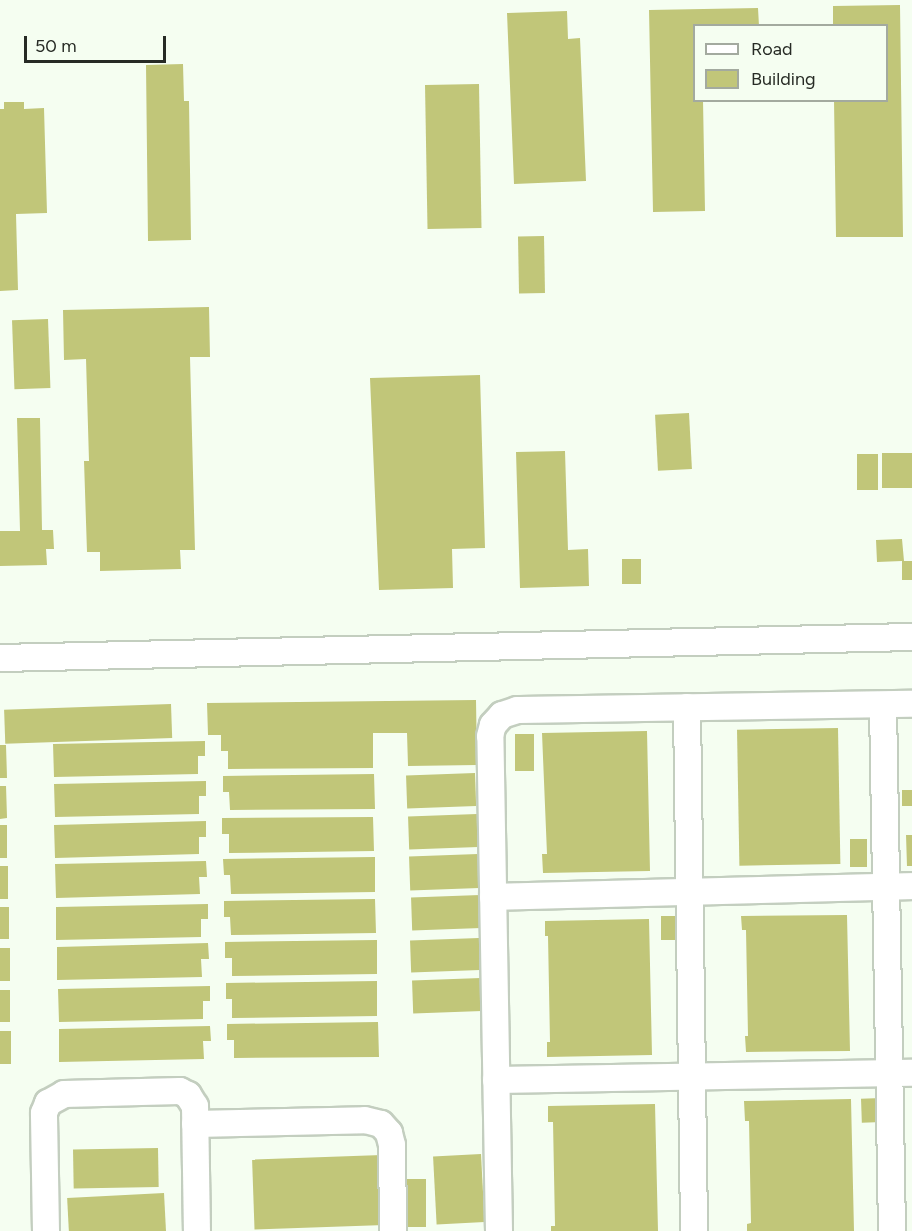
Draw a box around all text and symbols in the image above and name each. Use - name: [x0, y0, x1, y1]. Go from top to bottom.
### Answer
- scale bar: [27, 24, 170, 62]
- legend: [693, 24, 888, 102]
- text: 50 m: [35, 35, 77, 57]
- text: Road: [751, 38, 792, 60]
- text: Building: [751, 68, 816, 90]

